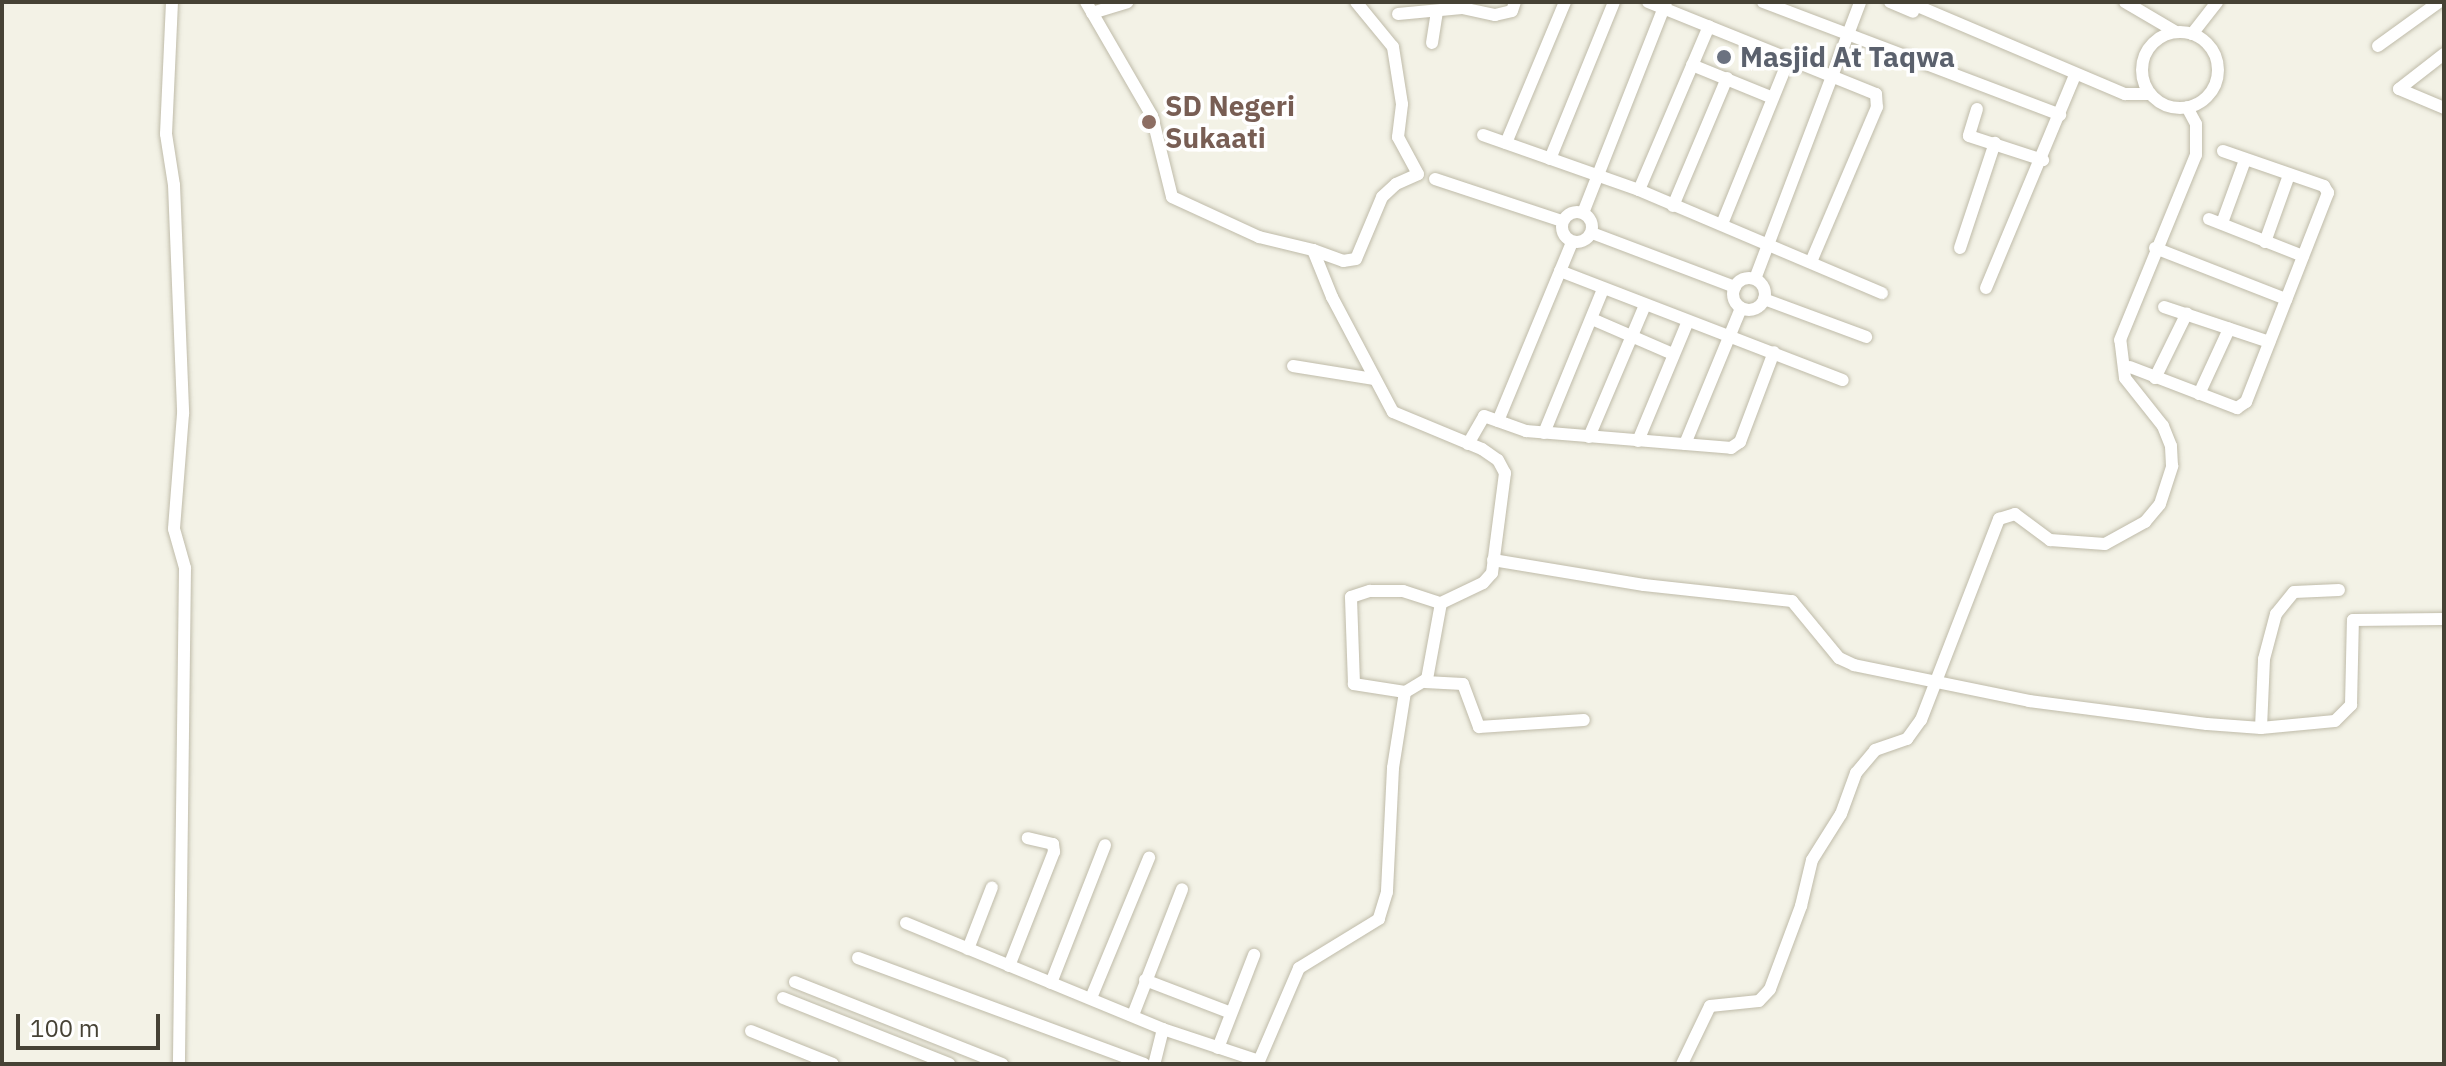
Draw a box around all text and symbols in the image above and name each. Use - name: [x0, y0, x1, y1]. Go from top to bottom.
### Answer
- place label: Masjid At Taqwa: [1740, 40, 1955, 74]
- marker: Masjid At Taqwa: [1715, 48, 1733, 66]
- place label: SD Negeri Sukaati: [1165, 89, 1295, 155]
- marker: SD Negeri Sukaati: [1140, 113, 1158, 131]
- scale bar: [20, 998, 164, 1048]
- text: 100 m: [30, 1012, 100, 1044]

